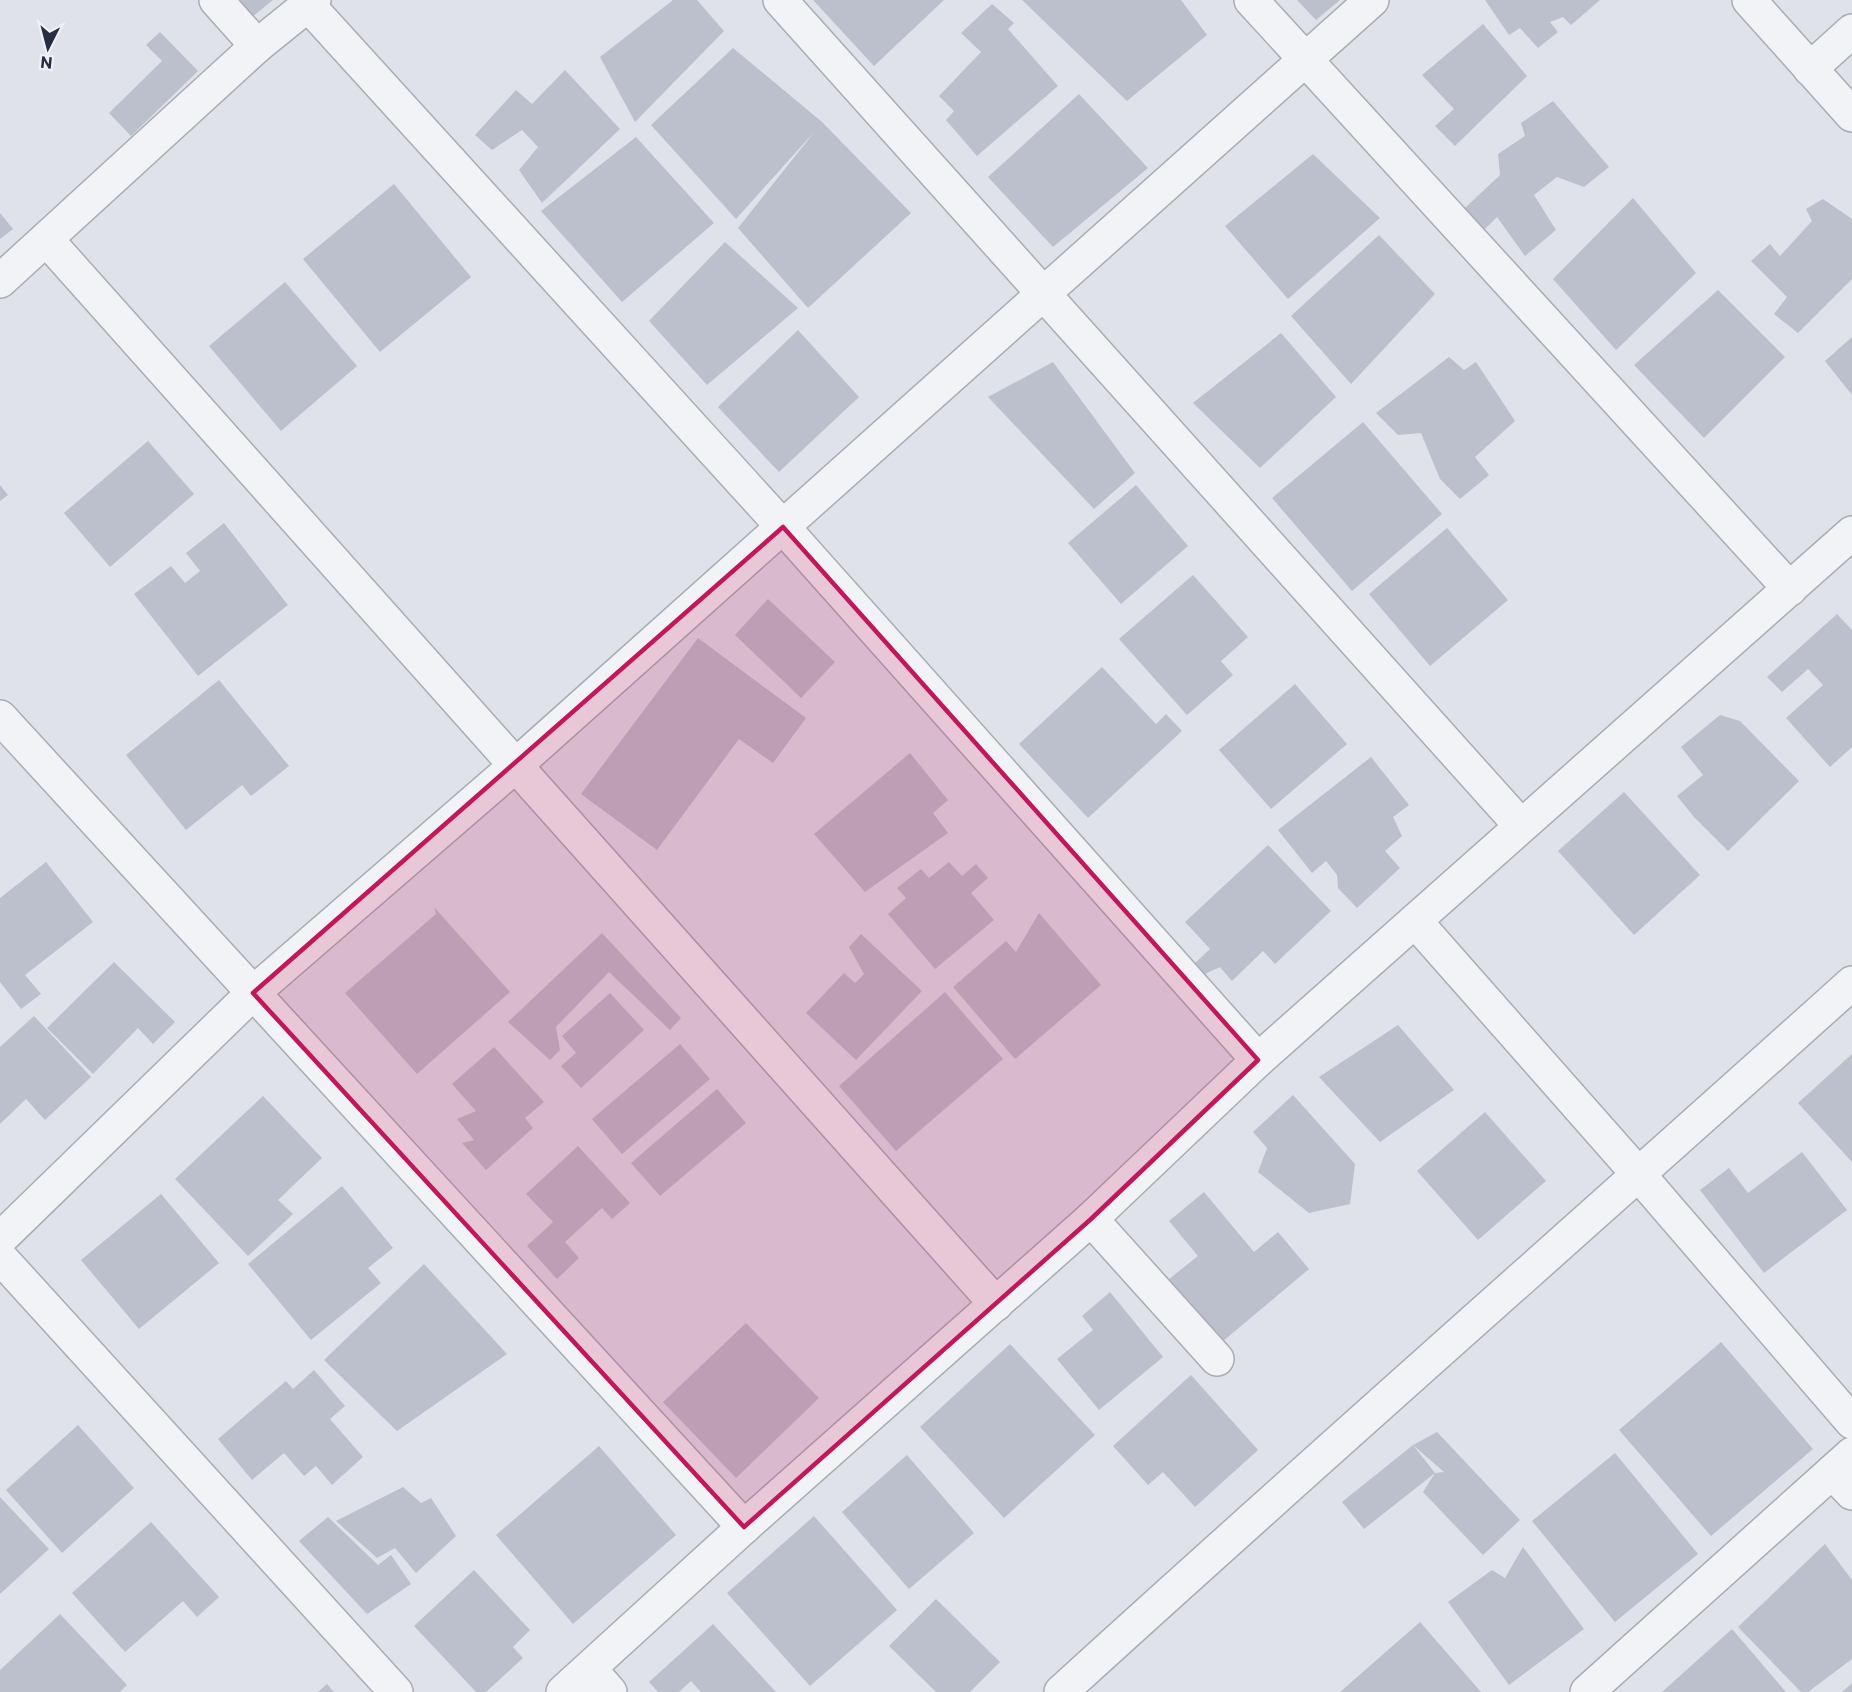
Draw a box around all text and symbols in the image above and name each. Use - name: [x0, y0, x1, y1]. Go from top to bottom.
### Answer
- north arrow: [18, 18, 78, 78]
- text: N: [39, 53, 53, 73]

